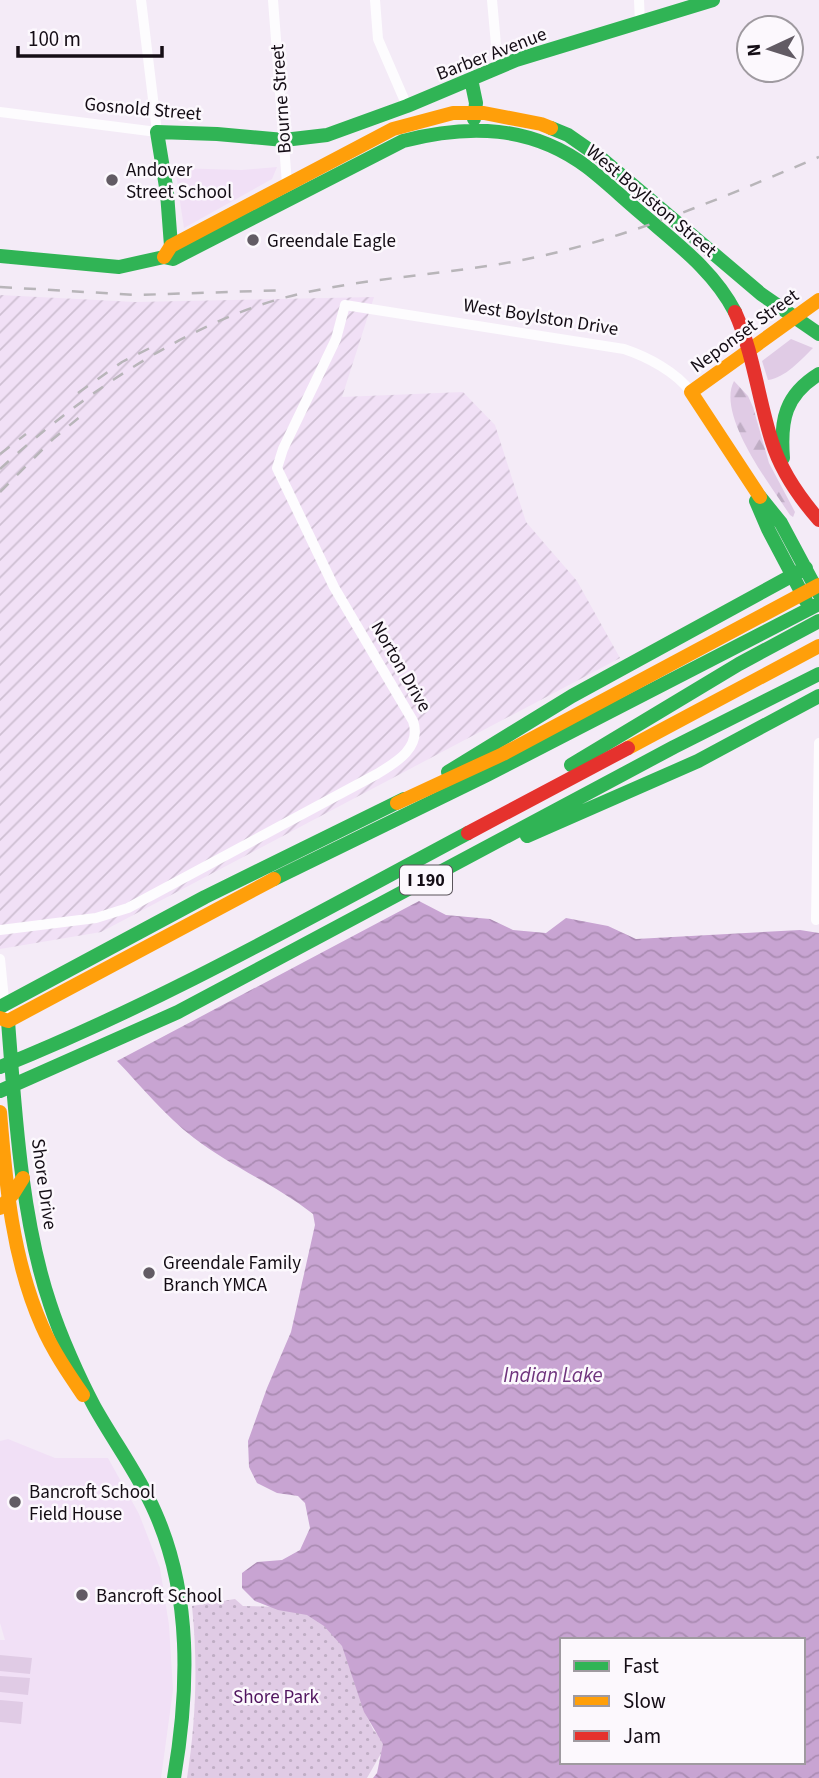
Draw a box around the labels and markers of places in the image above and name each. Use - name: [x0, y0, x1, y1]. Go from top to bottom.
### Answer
- place label: Andover Street School: [126, 157, 232, 206]
- marker: Andover Street School: [104, 172, 120, 188]
- place label: Greendale Eagle: [267, 228, 396, 255]
- marker: Greendale Eagle: [245, 232, 261, 248]
- place label: Greendale Family Branch YMCA: [163, 1250, 301, 1299]
- marker: Greendale Family Branch YMCA: [141, 1265, 157, 1281]
- place label: Bancroft School Field House: [29, 1479, 155, 1528]
- marker: Bancroft School Field House: [7, 1494, 23, 1510]
- place label: Bancroft School: [96, 1583, 222, 1610]
- marker: Bancroft School: [74, 1587, 90, 1603]

